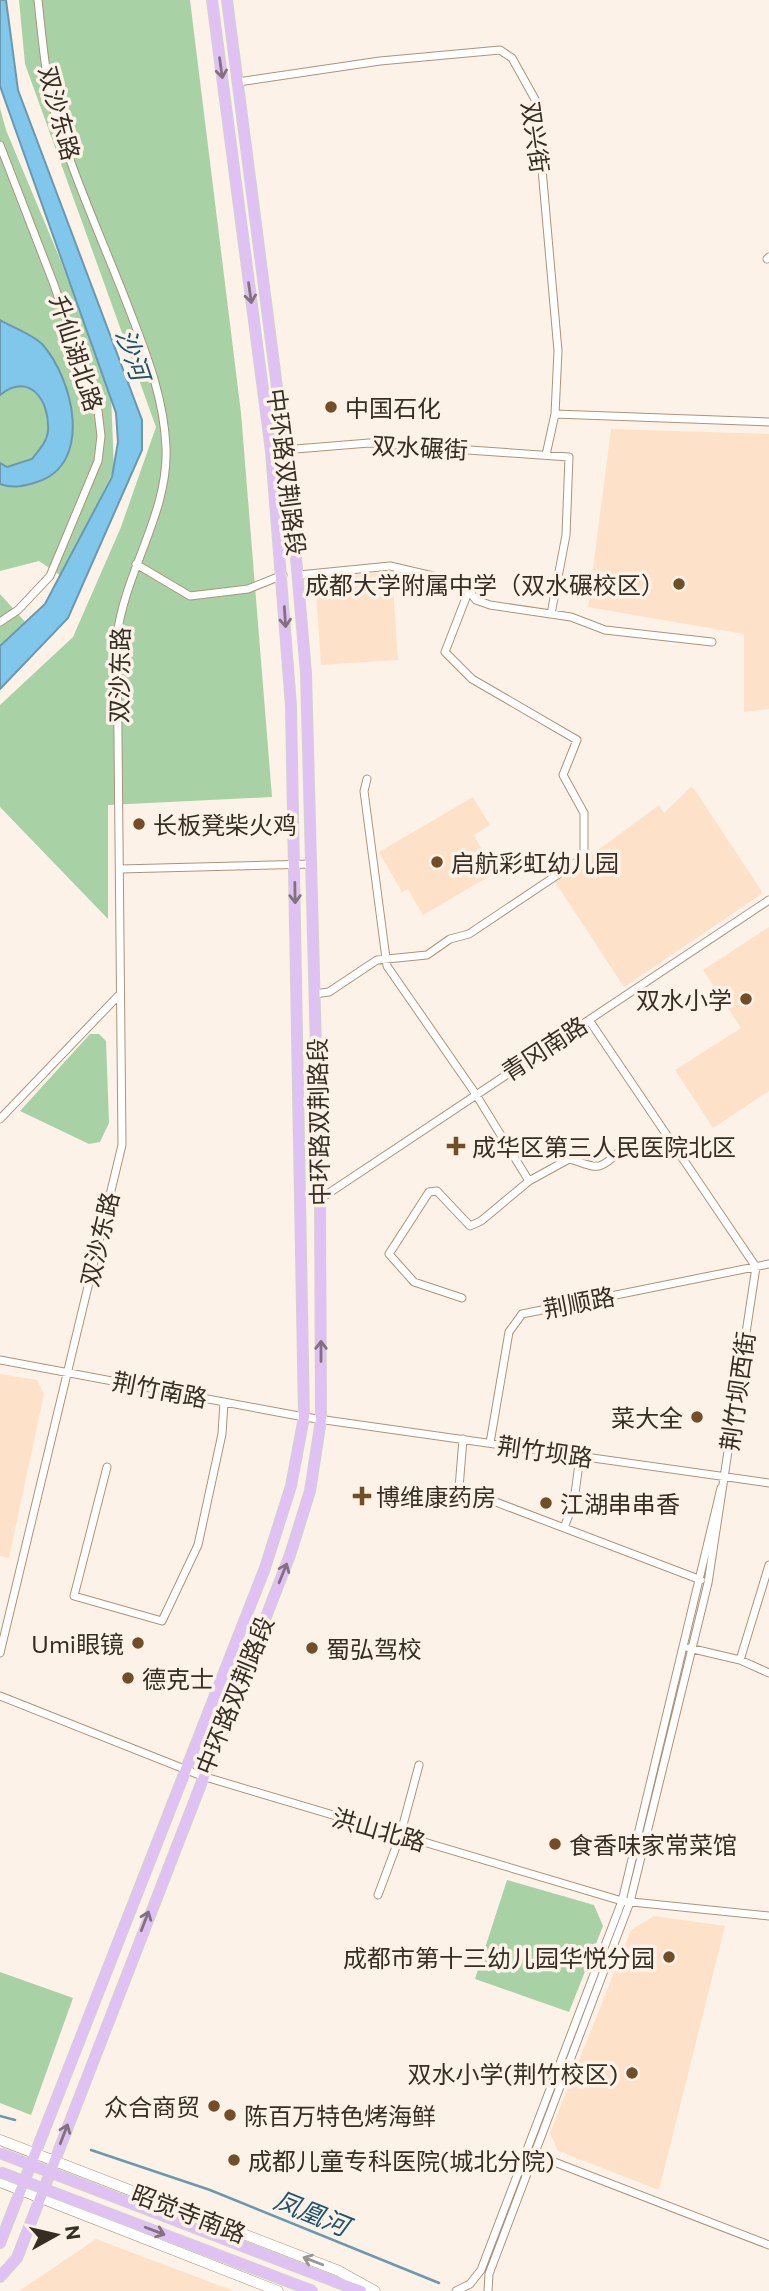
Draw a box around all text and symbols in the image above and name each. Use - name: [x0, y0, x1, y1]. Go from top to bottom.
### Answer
- one-way arrow: [215, 56, 228, 79]
- street label: 双沙东路: [34, 63, 86, 163]
- street label: 双兴街: [517, 99, 555, 175]
- one-way arrow: [244, 281, 257, 304]
- street label: 升仙湖北路: [45, 291, 109, 415]
- water label: 沙河: [111, 324, 159, 388]
- street label: 中环路双荆路段: [262, 387, 312, 557]
- place label: 中国石化: [345, 393, 441, 422]
- marker: 中国石化: [323, 399, 339, 415]
- street label: 双水碾街: [371, 430, 469, 464]
- place label: 成都大学附属中学（双水碾校区）: [305, 570, 665, 599]
- marker: 成都大学附属中学（双水碾校区）: [671, 576, 687, 592]
- one-way arrow: [279, 605, 292, 628]
- street label: 双沙东路: [104, 627, 134, 723]
- place label: 长板凳柴火鸡: [153, 810, 297, 839]
- marker: 长板凳柴火鸡: [131, 816, 147, 832]
- place label: 启航彩虹幼儿园: [451, 848, 619, 877]
- marker: 启航彩虹幼儿园: [429, 854, 445, 870]
- one-way arrow: [288, 881, 301, 904]
- place label: 双水小学: [636, 985, 732, 1014]
- marker: 双水小学: [738, 991, 754, 1007]
- street label: 青冈南路: [496, 1010, 592, 1086]
- street label: 中环路双荆路段: [302, 1038, 334, 1206]
- place label: 成华区第三人民医院北区: [472, 1132, 736, 1161]
- marker: 成华区第三人民医院北区: [446, 1136, 466, 1156]
- street label: 双沙东路: [74, 1189, 124, 1289]
- street label: 荆顺路: [541, 1281, 617, 1323]
- street label: 荆竹坝西街: [714, 1330, 760, 1452]
- one-way arrow: [314, 1339, 328, 1362]
- street label: 荆竹南路: [110, 1366, 210, 1412]
- place label: 菜大全: [611, 1403, 683, 1432]
- marker: 菜大全: [689, 1409, 705, 1425]
- street label: 荆竹坝路: [495, 1430, 595, 1472]
- place label: 博维康药房: [376, 1482, 496, 1511]
- marker: 博维康药房: [354, 1488, 370, 1504]
- place label: 江湖串串香: [560, 1489, 680, 1518]
- marker: 江湖串串香: [538, 1495, 554, 1511]
- one-way arrow: [277, 1563, 290, 1584]
- street label: 中环路双荆路段: [189, 1612, 279, 1778]
- place label: Umi眼镜: [31, 1629, 124, 1658]
- place label: 蜀弘驾校: [326, 1634, 422, 1663]
- marker: Umi眼镜: [130, 1635, 146, 1651]
- marker: 蜀弘驾校: [304, 1640, 320, 1656]
- place label: 德克士: [142, 1664, 214, 1693]
- marker: 德克士: [120, 1670, 136, 1686]
- street label: 洪山北路: [329, 1802, 429, 1856]
- place label: 食香味家常菜馆: [569, 1830, 737, 1859]
- marker: 食香味家常菜馆: [547, 1836, 563, 1852]
- one-way arrow: [140, 1911, 153, 1933]
- place label: 成都市第十三幼儿园华悦分园: [343, 1943, 655, 1972]
- marker: 成都市第十三幼儿园华悦分园: [661, 1949, 677, 1965]
- place label: 双水小学(荆竹校区): [408, 2059, 618, 2088]
- marker: 双水小学(荆竹校区): [624, 2065, 640, 2081]
- place label: 众合商贸: [104, 2092, 200, 2121]
- marker: 众合商贸: [206, 2098, 222, 2114]
- place label: 陈百万特色烤海鲜: [244, 2101, 436, 2130]
- marker: 陈百万特色烤海鲜: [222, 2107, 238, 2123]
- one-way arrow: [58, 2123, 71, 2145]
- place label: 成都儿童专科医院(城北分院): [248, 2146, 554, 2175]
- marker: 成都儿童专科医院(城北分院): [226, 2152, 242, 2168]
- street label: 昭觉寺南路: [128, 2178, 250, 2248]
- water label: 凤凰河: [270, 2183, 359, 2243]
- north arrow: [21, 2200, 91, 2270]
- text: N: [61, 2224, 86, 2241]
- one-way arrow: [144, 2225, 166, 2238]
- one-way arrow: [303, 2254, 325, 2267]

